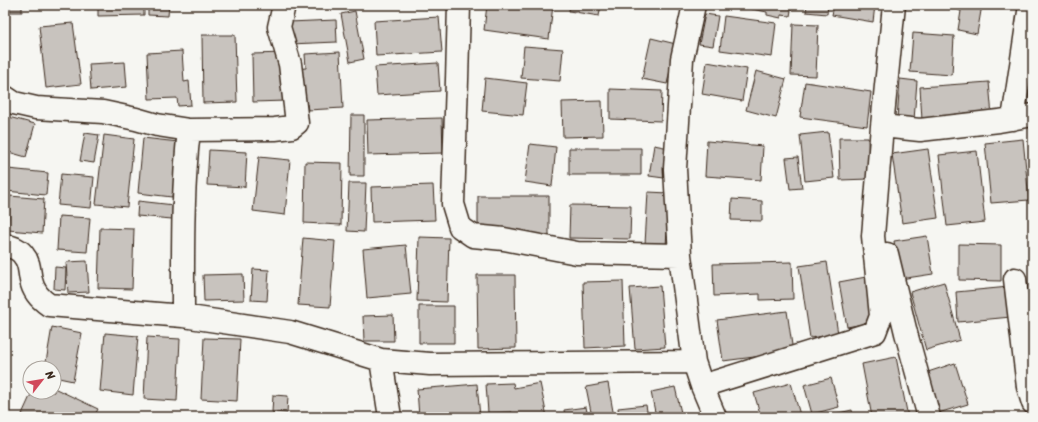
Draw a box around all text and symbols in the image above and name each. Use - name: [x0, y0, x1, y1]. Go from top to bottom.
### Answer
- north arrow: [22, 360, 62, 400]
- text: N: [40, 366, 60, 384]

